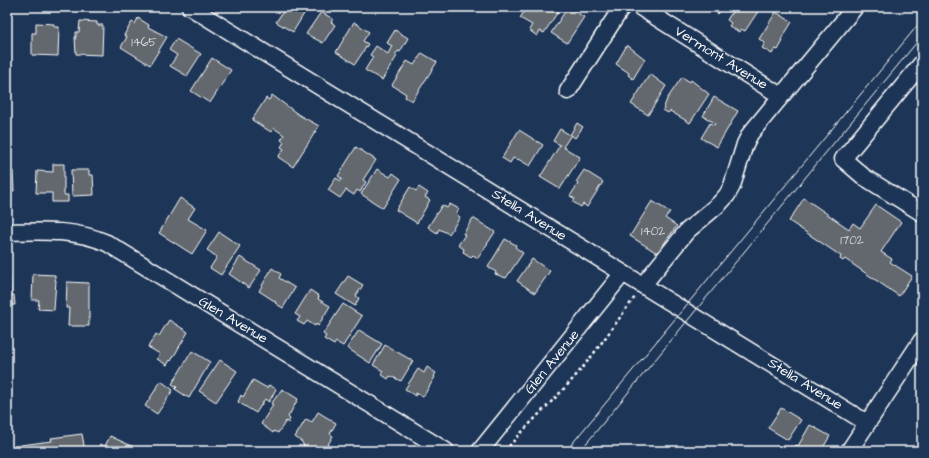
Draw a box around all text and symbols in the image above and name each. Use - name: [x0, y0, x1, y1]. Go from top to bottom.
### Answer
- street label: Vermont Avenue: [670, 21, 772, 95]
- house number: 1465: [131, 34, 157, 51]
- street label: Stella Avenue: [488, 184, 571, 246]
- house number: 1402: [641, 223, 665, 240]
- house number: 1702: [840, 232, 864, 249]
- street label: Glen Avenue: [195, 291, 272, 349]
- street label: Glen Avenue: [520, 325, 584, 398]
- street label: Stella Avenue: [764, 353, 847, 415]

